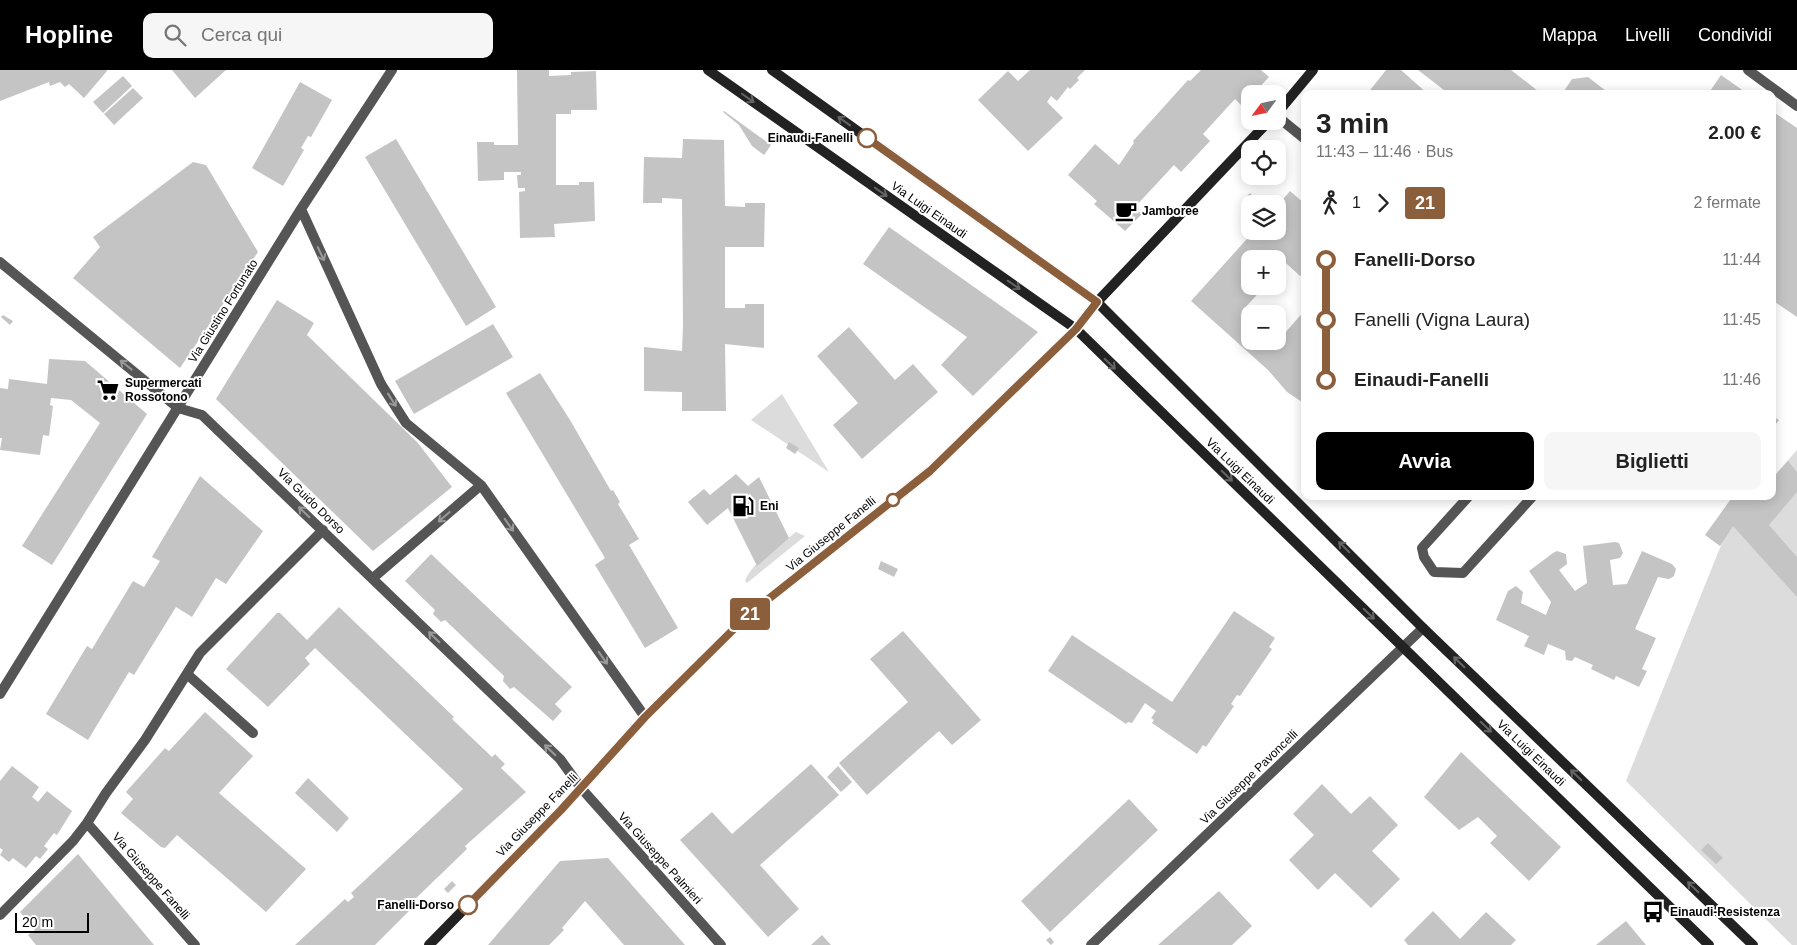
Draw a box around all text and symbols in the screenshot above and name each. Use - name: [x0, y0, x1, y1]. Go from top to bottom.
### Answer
- search box: [143, 13, 493, 58]
- text: Hopline: [25, 21, 113, 48]
- icon: search: [161, 21, 189, 49]
- text: Cerca qui: [201, 24, 282, 45]
- text: Mappa: [1542, 25, 1597, 45]
- text: Livelli: [1625, 25, 1670, 45]
- text: Condividi: [1698, 25, 1772, 45]
- north arrow: [1241, 85, 1286, 130]
- map controls: [1241, 85, 1286, 350]
- one-way arrow: [741, 93, 755, 103]
- text: 3 min: [1316, 108, 1389, 139]
- one-way arrow: [837, 116, 851, 126]
- text: 2.00 €: [1708, 122, 1761, 143]
- marker: Einaudi-Fanelli: [857, 128, 877, 148]
- place label: Einaudi-Fanelli: [768, 131, 853, 145]
- button: locate: [1241, 140, 1286, 185]
- text: 11:43 – 11:46 · Bus: [1316, 143, 1453, 160]
- street label: Via Luigi Einaudi: [888, 179, 970, 241]
- one-way arrow: [874, 187, 888, 197]
- icon: walk: [1316, 189, 1344, 217]
- icon: forward: [1369, 189, 1397, 217]
- text: 21: [1415, 193, 1435, 213]
- text: 1: [1352, 194, 1361, 211]
- text: 2 fermate: [1693, 194, 1761, 211]
- button: layers: [1241, 195, 1286, 240]
- cafe icon: Jamboree: [1113, 198, 1139, 224]
- place label: Jamboree: [1142, 204, 1199, 218]
- one-way arrow: [317, 246, 326, 261]
- text: Fanelli-Dorso: [1354, 249, 1475, 270]
- button: +: [1241, 250, 1286, 295]
- text: 11:44: [1722, 251, 1761, 268]
- street label: Via Giustino Fortunato: [185, 256, 261, 365]
- one-way arrow: [1006, 280, 1020, 290]
- button: −: [1241, 305, 1286, 350]
- text: Fanelli (Vigna Laura): [1354, 309, 1530, 330]
- text: 11:45: [1722, 311, 1761, 328]
- one-way arrow: [1104, 358, 1116, 370]
- one-way arrow: [120, 360, 133, 371]
- text: Einaudi-Fanelli: [1354, 369, 1489, 390]
- text: 11:46: [1722, 371, 1761, 388]
- place label: Supermercati Rossotono: [125, 376, 202, 404]
- supermarket icon: Supermercati Rossotono: [95, 377, 121, 403]
- one-way arrow: [387, 392, 397, 406]
- button: Avvia: [1316, 432, 1534, 490]
- button: Biglietti: [1544, 432, 1761, 490]
- street label: Via Luigi Einaudi: [1203, 435, 1277, 507]
- street label: Via Guido Dorso: [275, 465, 348, 537]
- one-way arrow: [1221, 470, 1234, 482]
- fuel station icon: Eni: [730, 493, 756, 519]
- unlabelled marker: [886, 493, 900, 507]
- street label: Via Giuseppe Fanelli: [784, 494, 878, 574]
- place label: Eni: [760, 499, 779, 513]
- one-way arrow: [298, 506, 310, 518]
- one-way arrow: [438, 511, 451, 523]
- one-way arrow: [504, 518, 514, 532]
- one-way arrow: [1337, 541, 1350, 553]
- line badge: 21: [728, 598, 772, 630]
- text: 21: [740, 604, 760, 624]
- one-way arrow: [1363, 608, 1375, 620]
- one-way arrow: [428, 631, 440, 643]
- one-way arrow: [598, 651, 608, 665]
- one-way arrow: [1452, 656, 1465, 668]
- street label: Via Luigi Einaudi: [1494, 717, 1568, 789]
- one-way arrow: [1480, 721, 1492, 733]
- street label: Via Giuseppe Pavoncelli: [1197, 727, 1301, 827]
- one-way arrow: [544, 744, 557, 756]
- one-way arrow: [1569, 769, 1582, 781]
- street label: Via Giuseppe Fanelli: [494, 770, 580, 860]
- street label: Via Giuseppe Palmieri: [615, 809, 705, 907]
- street label: Via Giuseppe Fanelli: [109, 830, 193, 922]
- one-way arrow: [1687, 881, 1699, 893]
- marker: Fanelli-Dorso: [458, 895, 478, 915]
- place label: Fanelli-Dorso: [377, 898, 454, 912]
- bus stop icon: Einaudi-Resistenza: [1640, 899, 1666, 925]
- place label: Einaudi-Resistenza: [1670, 905, 1780, 919]
- scale bar: [15, 910, 89, 933]
- text: 20 m: [22, 914, 53, 930]

